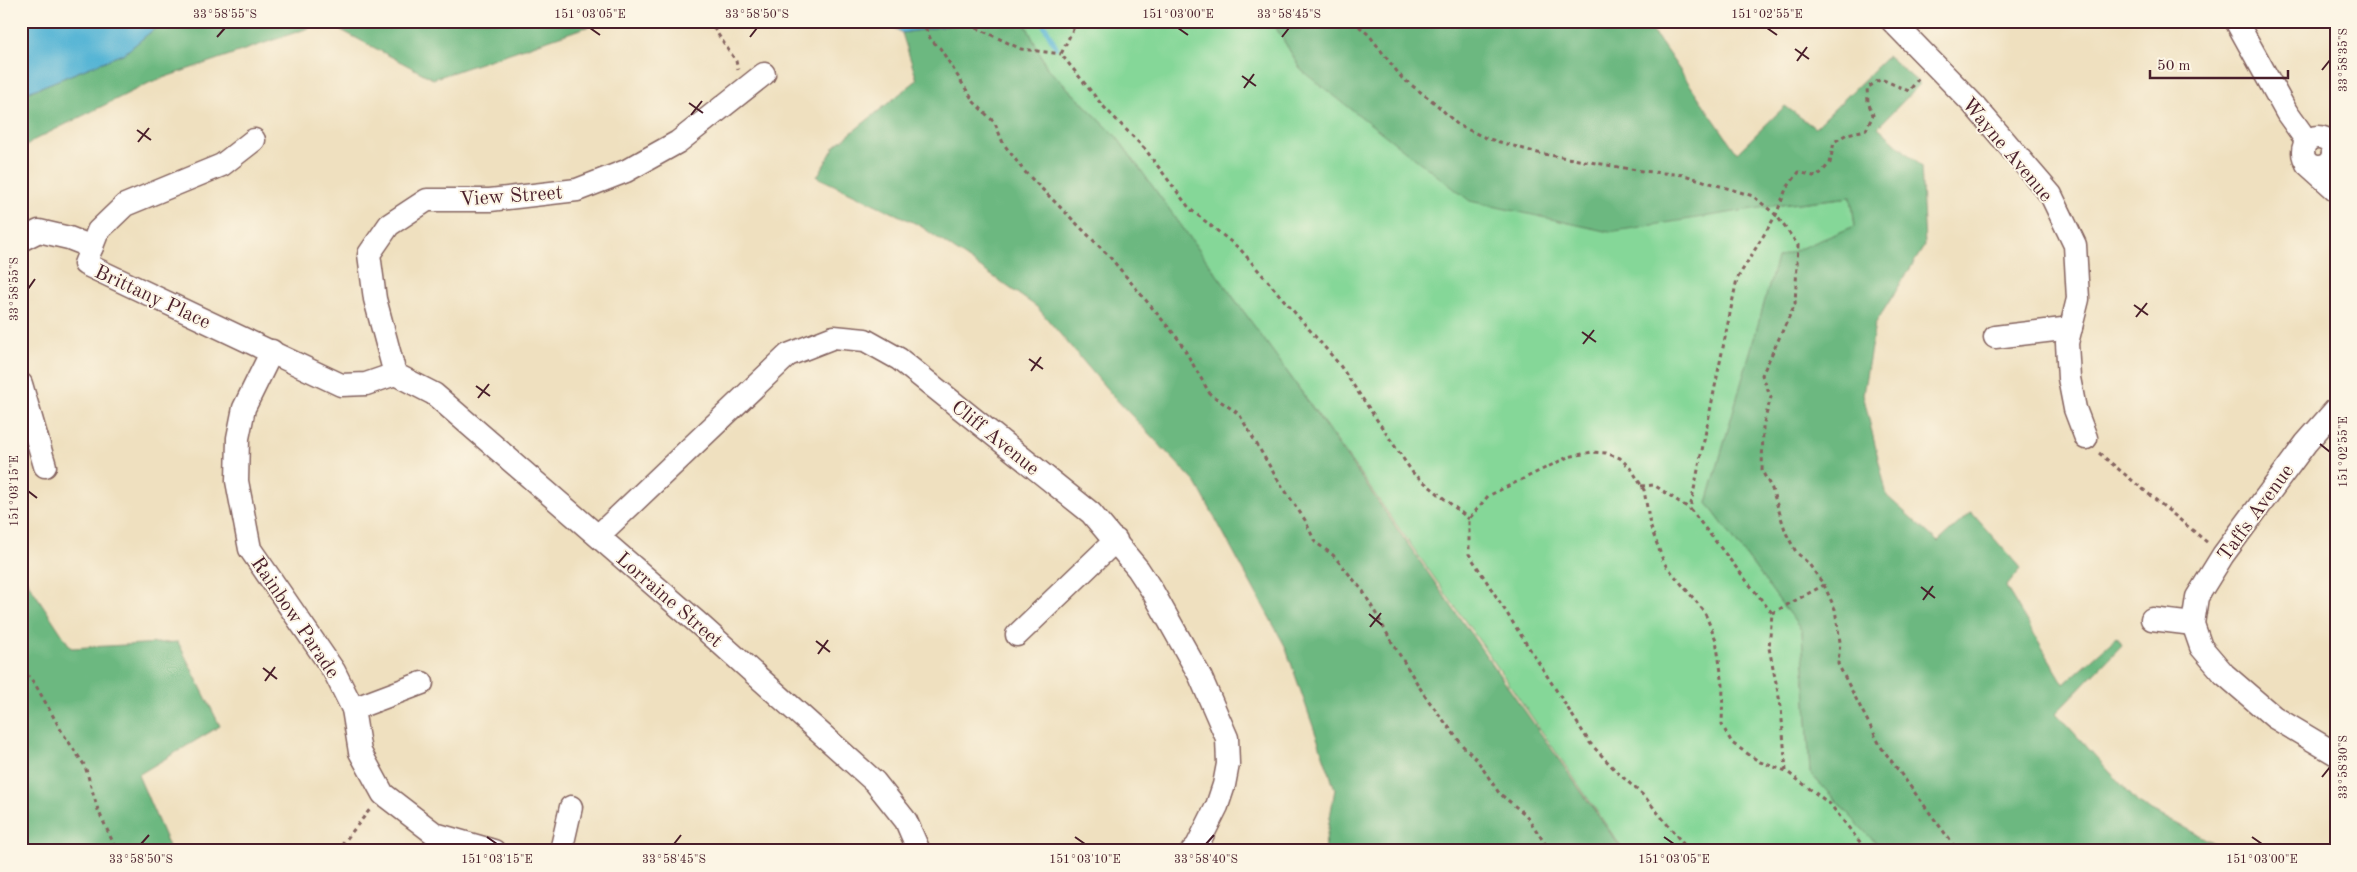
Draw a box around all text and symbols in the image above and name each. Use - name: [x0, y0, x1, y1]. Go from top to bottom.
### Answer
- text: 33°58'55"S: [193, 8, 257, 21]
- text: 151°03'05"E: [554, 8, 626, 21]
- text: 33°58'50"S: [725, 8, 789, 21]
- text: 151°03'00"E: [1142, 8, 1214, 21]
- text: 33°58'45"S: [1257, 8, 1321, 21]
- text: 151°02'55"E: [1731, 8, 1803, 21]
- text: 33°58'35"S: [2337, 28, 2350, 92]
- scale bar: [2150, 48, 2287, 80]
- text: 50 m: [2157, 59, 2191, 74]
- street label: Wayne Avenue: [1957, 94, 2056, 206]
- street label: View Street: [459, 183, 563, 211]
- text: 33°58'55"S: [8, 257, 21, 321]
- street label: Brittany Place: [91, 262, 213, 333]
- street label: Cliff Avenue: [947, 397, 1042, 480]
- text: 151°02'55"E: [2337, 416, 2350, 488]
- text: 151°03'15"E: [8, 455, 21, 527]
- street label: Taffs Avenue: [2215, 461, 2298, 565]
- street label: Lorraine Street: [612, 549, 726, 652]
- street label: Rainbow Parade: [246, 554, 342, 682]
- text: 33°58'30"S: [2337, 735, 2350, 799]
- text: 33°58'50"S: [109, 853, 173, 866]
- text: 151°03'15"E: [461, 853, 533, 866]
- text: 33°58'45"S: [642, 853, 706, 866]
- text: 151°03'10"E: [1049, 853, 1121, 866]
- text: 33°58'40"S: [1174, 853, 1238, 866]
- text: 151°03'05"E: [1638, 853, 1710, 866]
- text: 151°03'00"E: [2226, 853, 2298, 866]

